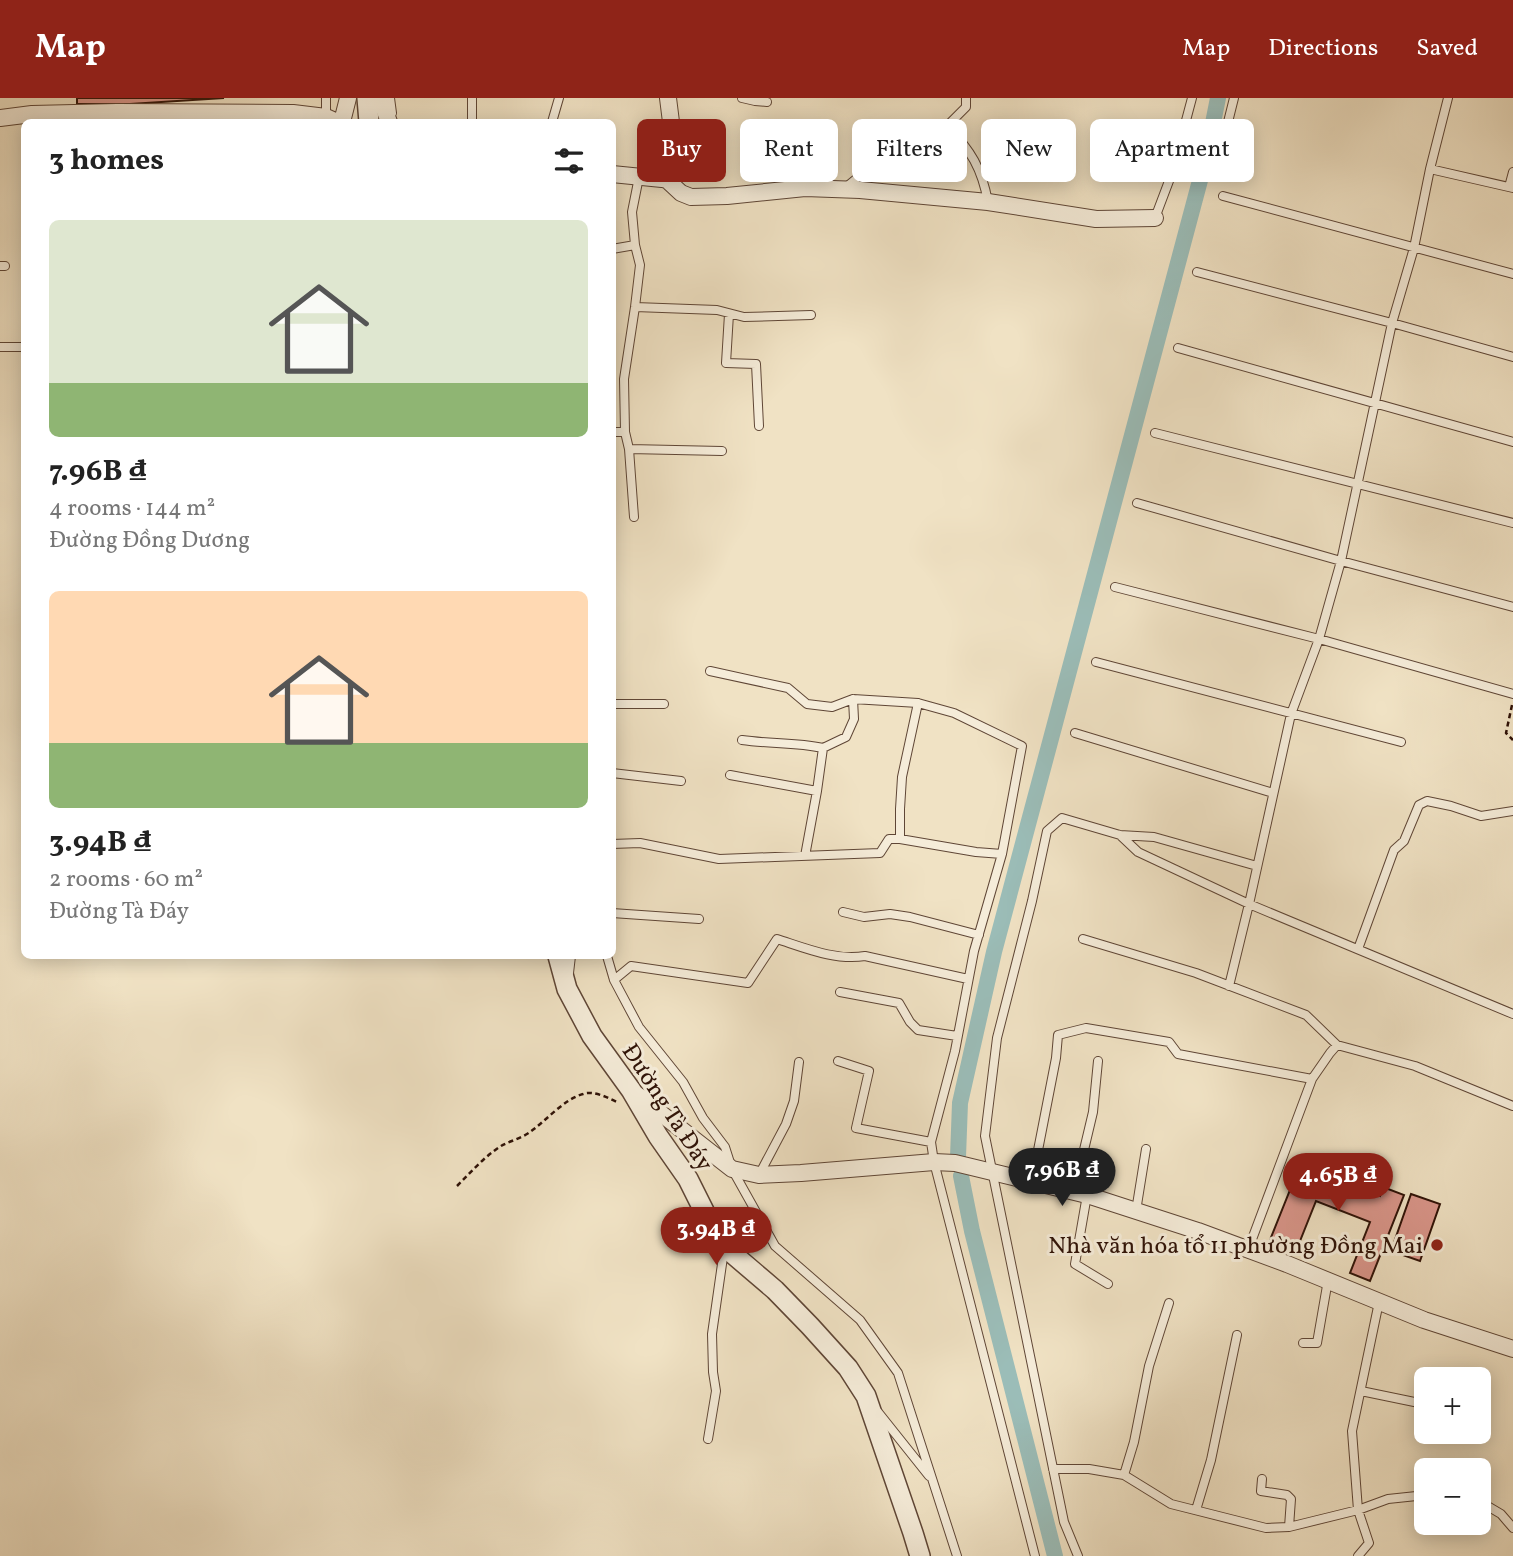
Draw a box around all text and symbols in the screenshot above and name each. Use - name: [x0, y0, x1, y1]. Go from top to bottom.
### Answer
- text: Map: [35, 26, 106, 72]
- text: Map: [1182, 32, 1230, 66]
- text: Directions: [1268, 32, 1378, 66]
- text: Saved: [1416, 32, 1478, 66]
- chip: Buy: [637, 119, 726, 182]
- chip: Rent: [740, 119, 838, 182]
- chip: Filters: [852, 119, 967, 182]
- chip: New: [981, 119, 1076, 182]
- chip: Apartment: [1090, 119, 1254, 182]
- text: 3 homes: [49, 140, 164, 182]
- icon: filters: [550, 142, 588, 180]
- icon: home: [256, 266, 382, 392]
- text: 7.96B ₫: [49, 451, 147, 493]
- text: 4 rooms · 144 m²: [49, 493, 215, 525]
- text: Đường Đồng Dương: [49, 525, 250, 557]
- icon: home: [256, 637, 382, 763]
- text: 3.94B ₫: [49, 822, 151, 864]
- text: 2 rooms · 60 m²: [49, 864, 203, 896]
- text: Đường Tà Đáy: [49, 896, 189, 928]
- street label: Đường Tà Đáy: [612, 1038, 720, 1179]
- pin: 7.96B ₫: [997, 1148, 1127, 1208]
- pin: 4.65B ₫: [1273, 1154, 1403, 1213]
- text: 7.96B ₫: [1024, 1155, 1100, 1187]
- text: 4.65B ₫: [1299, 1160, 1377, 1192]
- pin: 3.94B ₫: [651, 1208, 781, 1267]
- text: 3.94B ₫: [677, 1214, 755, 1246]
- place label: Nhà văn hóa tổ 11 phường Đồng Mai: [1048, 1230, 1423, 1264]
- marker: Nhà văn hóa tổ 11 phường Đồng Mai: [1429, 1237, 1445, 1253]
- map controls: [1414, 1367, 1491, 1535]
- button: +: [1414, 1367, 1491, 1444]
- button: −: [1414, 1458, 1491, 1535]

